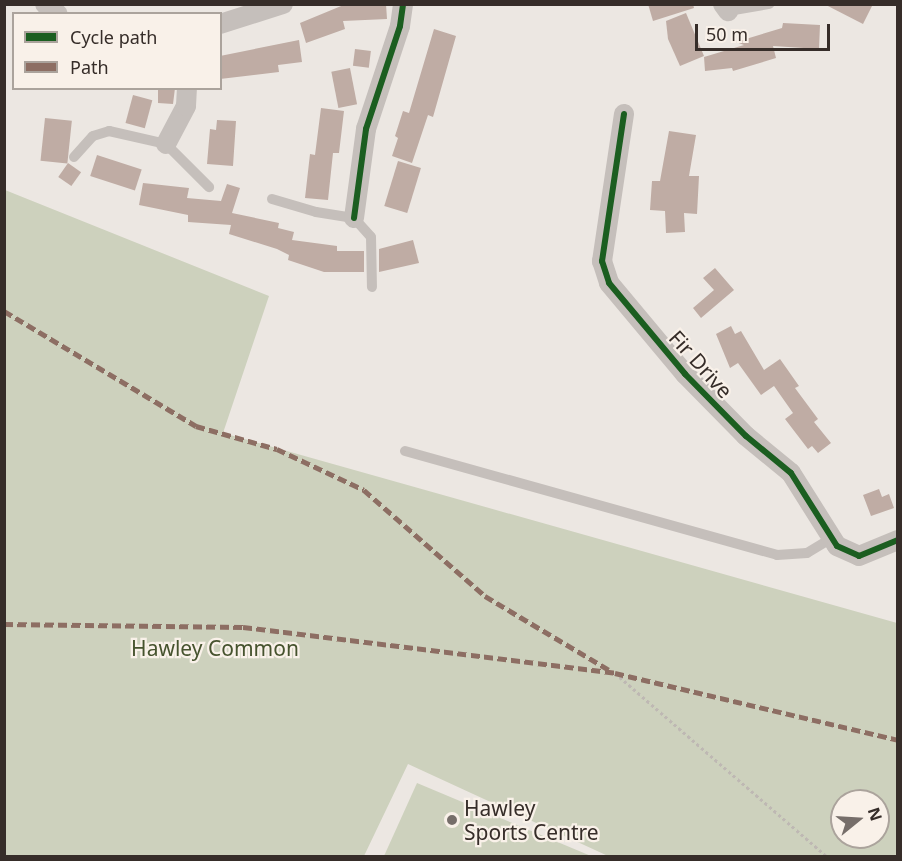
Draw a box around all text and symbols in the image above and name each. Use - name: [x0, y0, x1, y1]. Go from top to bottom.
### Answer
- legend: [12, 12, 222, 90]
- scale bar: [698, 12, 833, 50]
- text: 50 m: [706, 22, 748, 46]
- text: Cycle path: [70, 25, 157, 49]
- text: Path: [70, 55, 109, 79]
- street label: Fir Drive: [664, 325, 738, 403]
- park label: Hawley Common: [131, 635, 299, 661]
- north arrow: [830, 789, 890, 849]
- place label: Hawley Sports Centre: [464, 795, 599, 845]
- text: N: [863, 804, 888, 824]
- marker: Hawley Sports Centre: [445, 813, 459, 827]

